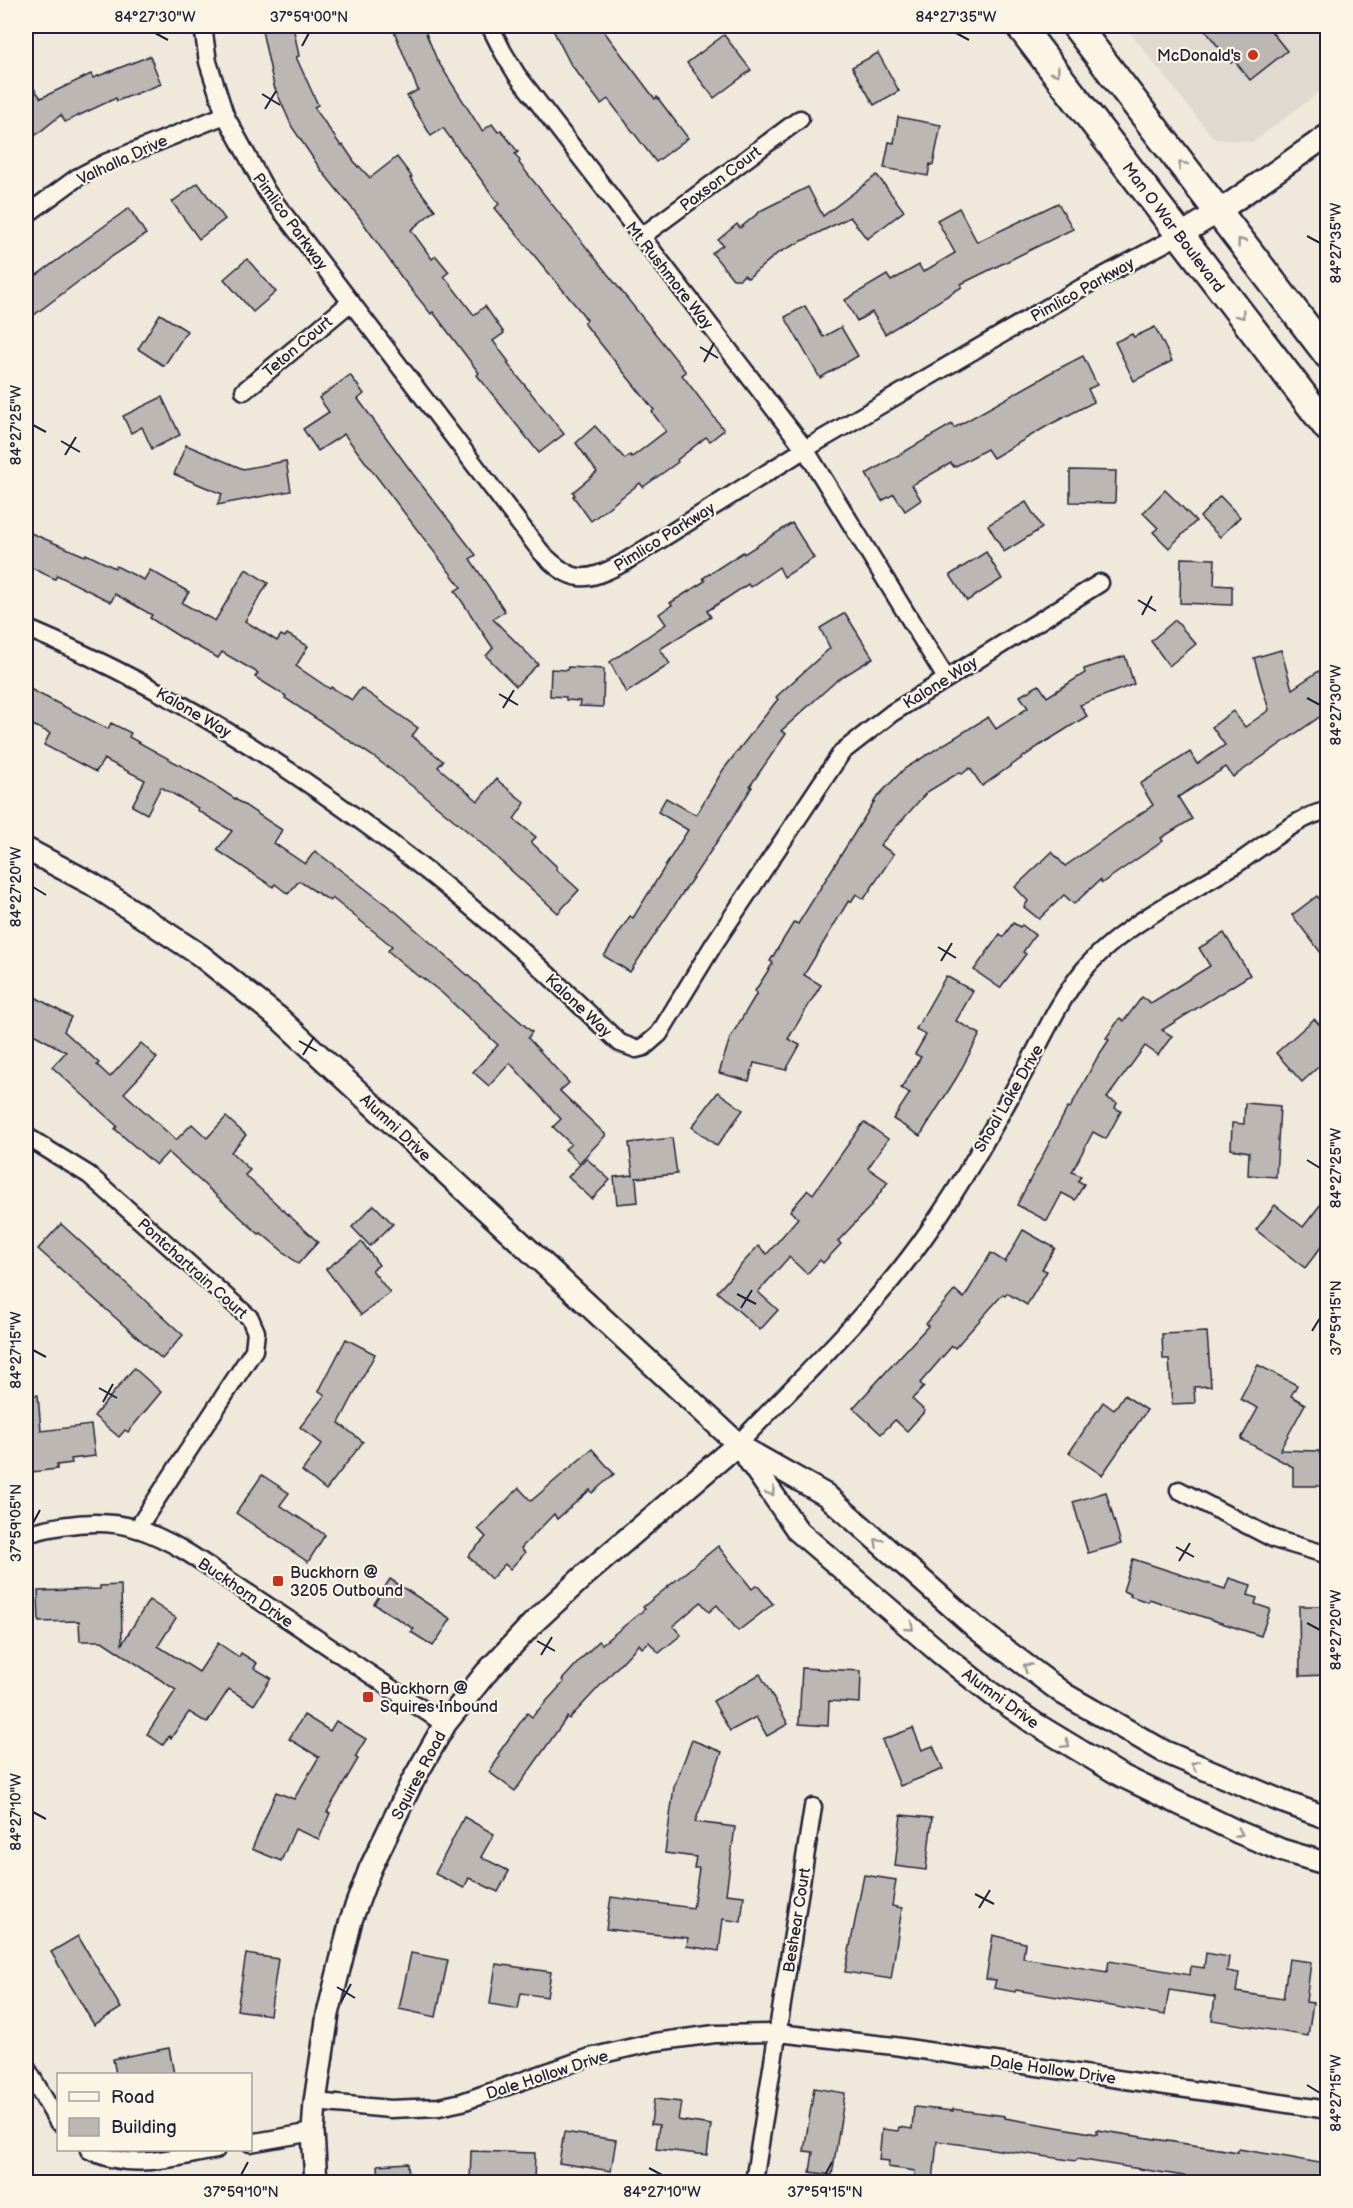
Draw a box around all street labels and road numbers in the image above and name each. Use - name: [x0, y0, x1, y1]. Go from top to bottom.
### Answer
- street label: Valhalla Drive: [75, 131, 171, 190]
- street label: Paxson Court: [677, 143, 765, 216]
- street label: Man O War Boulevard: [1118, 159, 1228, 297]
- street label: Pimlico Parkway: [248, 170, 332, 275]
- street label: Mt Rushmore Way: [621, 218, 717, 334]
- street label: Pimlico Parkway: [1028, 254, 1138, 327]
- street label: Teton Court: [260, 313, 336, 382]
- street label: Pimlico Parkway: [611, 498, 719, 576]
- street label: Kalone Way: [900, 653, 982, 714]
- street label: Kalone Way: [152, 684, 235, 743]
- street label: Kalone Way: [541, 971, 616, 1042]
- street label: Shoal Lake Drive: [971, 1041, 1048, 1156]
- street label: Alumni Drive: [356, 1090, 435, 1166]
- street label: Pontchartrain Court: [133, 1215, 251, 1323]
- street label: Buckhorn Drive: [194, 1554, 297, 1632]
- street label: Alumni Drive: [958, 1665, 1043, 1734]
- street label: Squires Road: [388, 1728, 451, 1823]
- street label: Beshear Court: [780, 1866, 815, 1974]
- street label: Dale Hollow Drive: [484, 2047, 611, 2104]
- street label: Dale Hollow Drive: [988, 2052, 1118, 2089]

